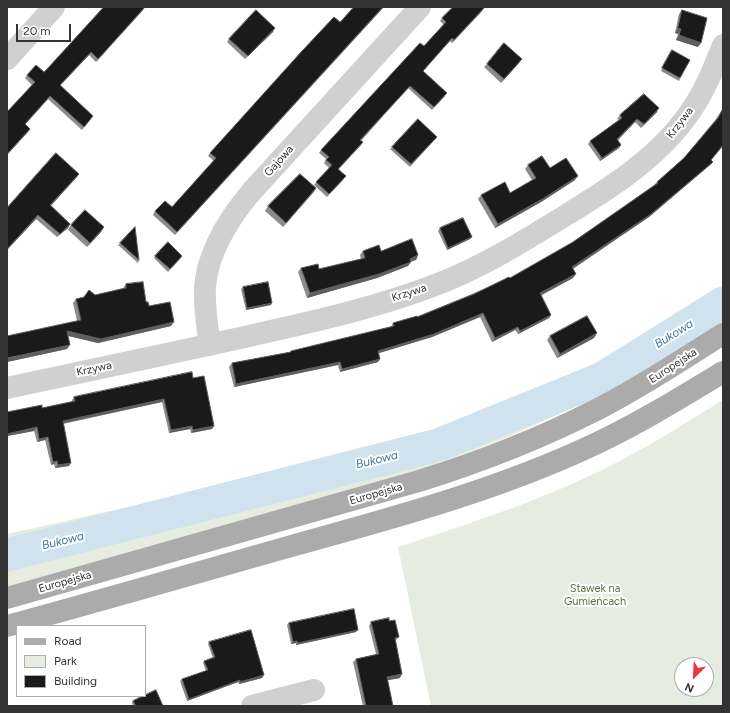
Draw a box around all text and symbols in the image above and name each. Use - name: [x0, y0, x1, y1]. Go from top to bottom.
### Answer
- scale bar: [18, 16, 73, 42]
- text: 20 m: [23, 24, 51, 38]
- street label: Krzywa: [664, 105, 696, 141]
- street label: Gajowa: [262, 143, 296, 179]
- street label: Krzywa: [390, 281, 428, 305]
- water label: Bukowa: [652, 317, 696, 351]
- street label: Europejska: [647, 346, 699, 386]
- street label: Krzywa: [75, 359, 113, 379]
- water label: Bukowa: [354, 448, 400, 472]
- street label: Europejska: [348, 480, 404, 508]
- water label: Bukowa: [40, 529, 86, 553]
- street label: Europejska: [37, 568, 93, 596]
- park label: Stawek na Gumieńcach: [564, 582, 626, 608]
- legend: [16, 625, 146, 697]
- text: Road: [54, 634, 82, 648]
- text: Park: [54, 654, 77, 668]
- north arrow: [674, 657, 714, 697]
- text: Building: [54, 674, 97, 688]
- text: N: [683, 680, 696, 695]

